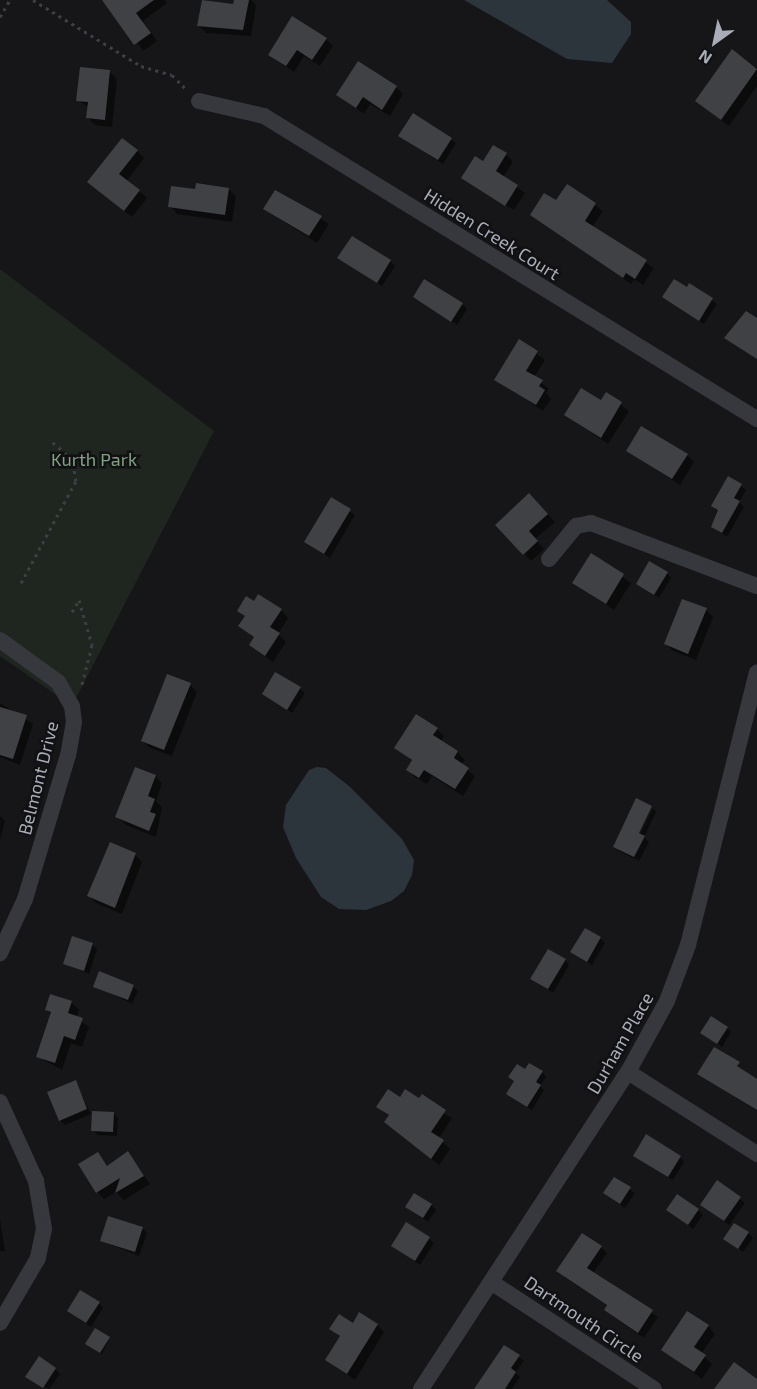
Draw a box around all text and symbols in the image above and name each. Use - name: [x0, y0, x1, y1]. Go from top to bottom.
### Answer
- north arrow: [685, 12, 745, 72]
- text: N: [695, 46, 715, 69]
- street label: Hidden Creek Court: [420, 184, 564, 284]
- park label: Kurth Park: [51, 448, 137, 470]
- street label: Belmont Drive: [13, 719, 63, 837]
- street label: Durham Place: [582, 988, 658, 1098]
- street label: Dartmouth Circle: [520, 1271, 648, 1367]

